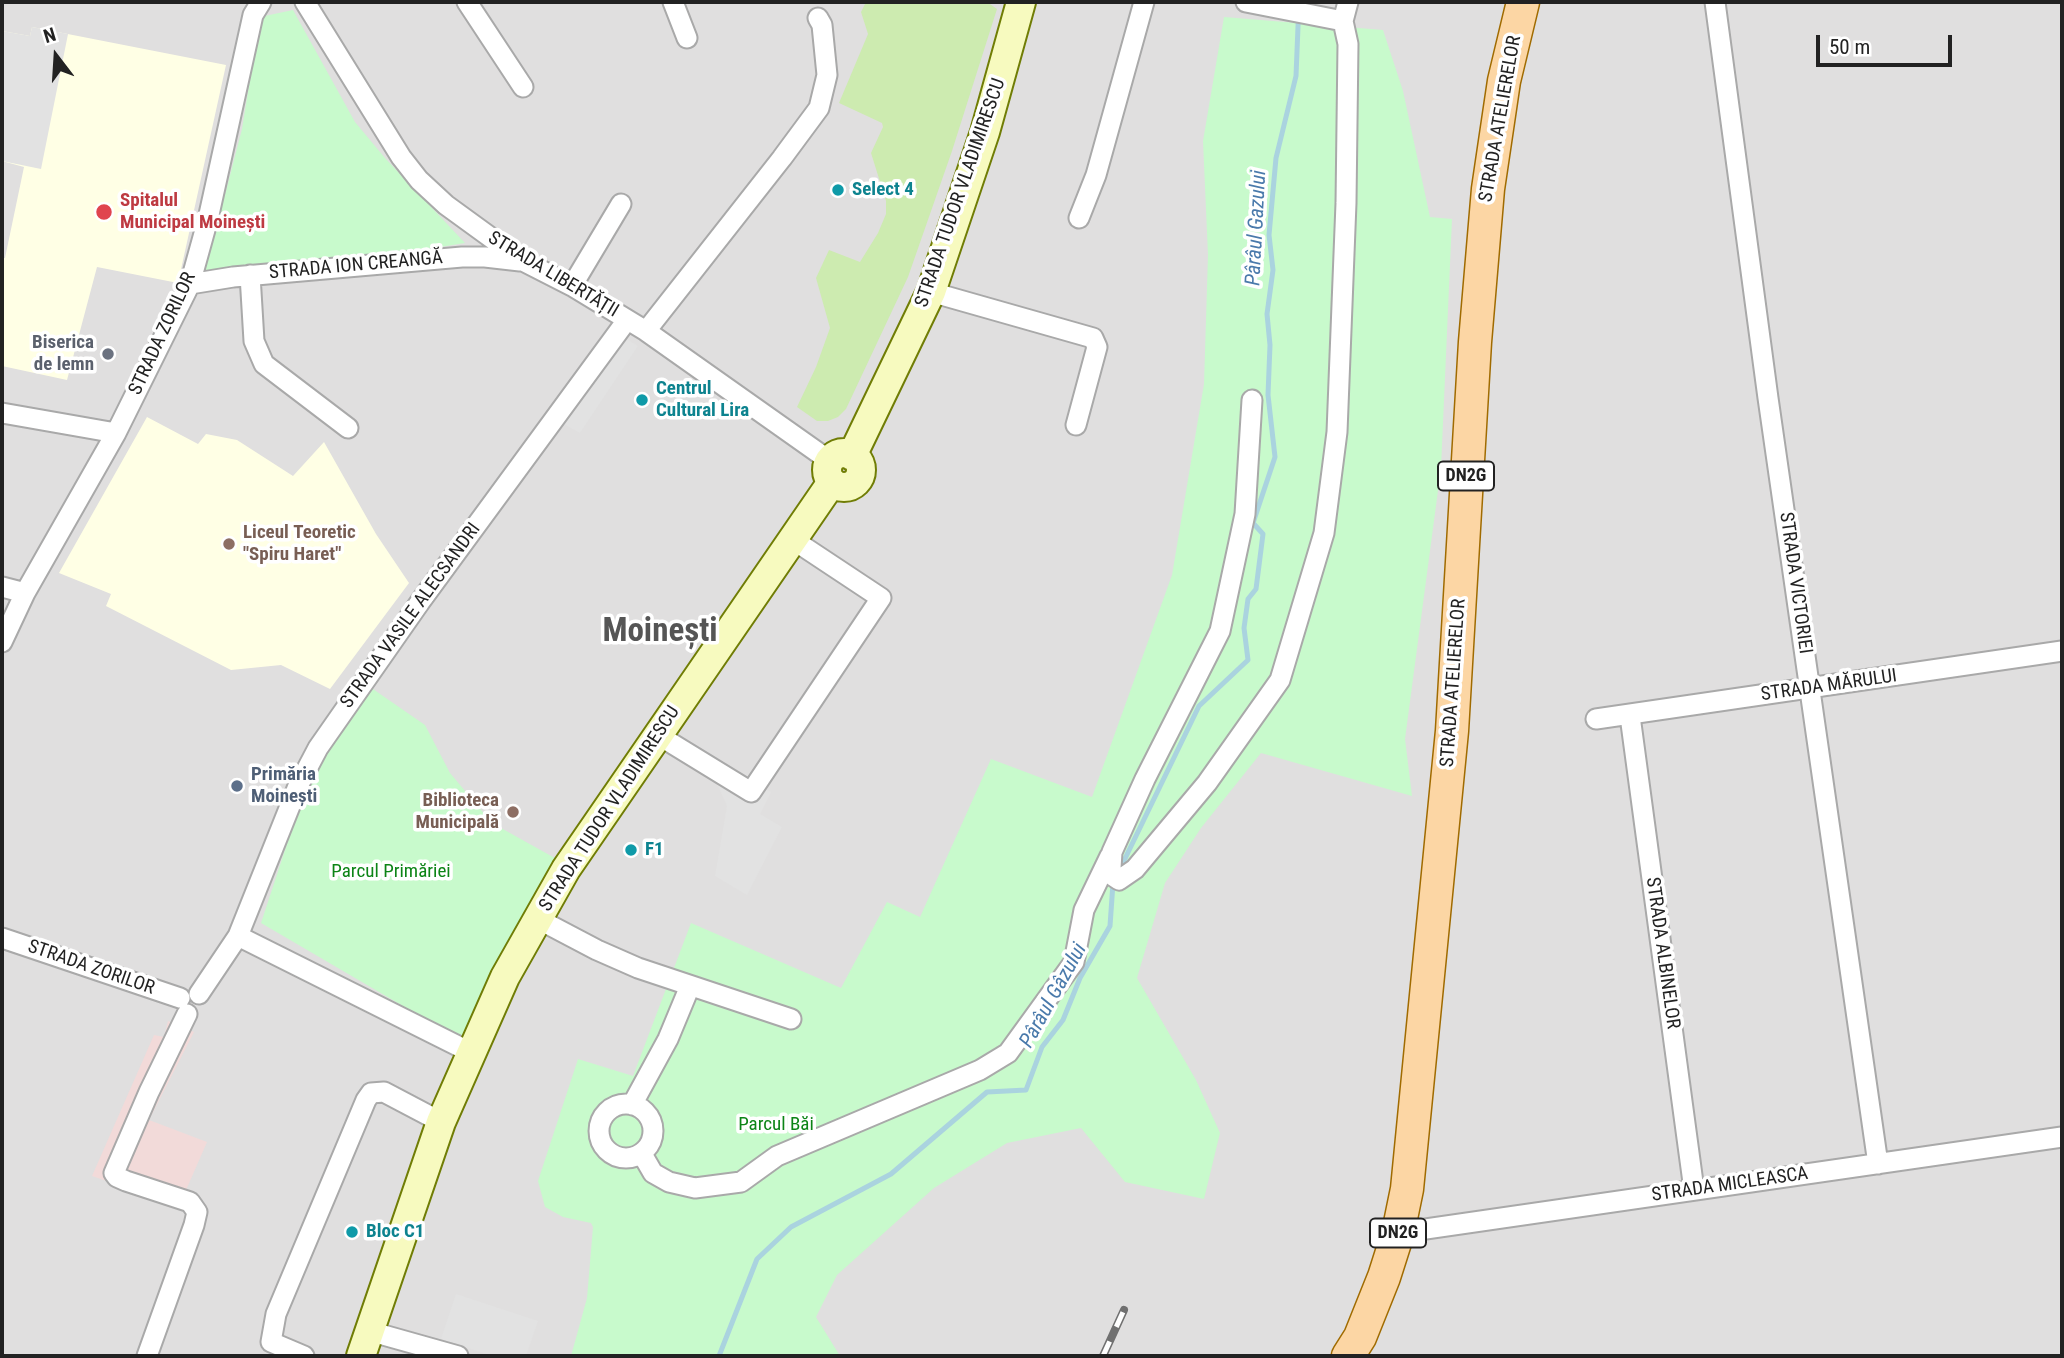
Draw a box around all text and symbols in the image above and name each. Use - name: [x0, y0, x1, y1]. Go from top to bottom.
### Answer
- north arrow: [21, 21, 91, 91]
- scale bar: [1819, 21, 1955, 65]
- text: N: [41, 23, 59, 48]
- street label: STRADA ATELIERELOR: [1475, 34, 1527, 204]
- text: 50 m: [1829, 35, 1870, 59]
- street label: STRADA TUDOR VLADIMIRESCU: [911, 76, 1011, 310]
- water label: Pârâul Gazului: [1241, 170, 1273, 286]
- place label: Select 4: [852, 179, 914, 201]
- marker: Select 4: [830, 182, 846, 198]
- place label: Spitalul Municipal Moinești: [120, 190, 265, 234]
- marker: Spitalul Municipal Moinești: [94, 202, 114, 222]
- street label: STRADA LIBERTĂȚII: [484, 227, 622, 323]
- street label: STRADA ION CREANGĂ: [268, 247, 444, 285]
- street label: STRADA ZORILOR: [125, 269, 201, 399]
- place label: Biserica de lemn: [32, 332, 94, 376]
- marker: Biserica de lemn: [100, 346, 116, 362]
- place label: Centrul Cultural Lira: [656, 378, 749, 422]
- marker: Centrul Cultural Lira: [634, 392, 650, 408]
- road number: DN2G: [1438, 462, 1494, 490]
- street label: STRADA VICTORIEI: [1774, 511, 1816, 655]
- street label: STRADA VASILE ALECSANDRI: [336, 519, 486, 713]
- place label: Liceul Teoretic "Spiru Haret": [243, 522, 356, 566]
- marker: Liceul Teoretic "Spiru Haret": [221, 536, 237, 552]
- street label: STRADA ATELIERELOR: [1437, 598, 1471, 768]
- district label: Moinești: [602, 613, 718, 653]
- street label: STRADA MĂRULUI: [1760, 665, 1898, 707]
- street label: STRADA TUDOR VLADIMIRESCU: [535, 702, 685, 916]
- place label: Primăria Moinești: [251, 764, 317, 808]
- marker: Primăria Moinești: [229, 778, 245, 794]
- place label: Biblioteca Municipală: [415, 790, 499, 834]
- marker: Biblioteca Municipală: [505, 804, 521, 820]
- place label: F1: [645, 839, 664, 861]
- marker: F1: [623, 842, 639, 858]
- park label: Parcul Primăriei: [331, 861, 451, 883]
- street label: STRADA ALBINELOR: [1640, 876, 1684, 1030]
- street label: STRADA ZORILOR: [25, 936, 157, 1000]
- water label: Pârâul Gâzului: [1015, 939, 1093, 1053]
- park label: Parcul Băi: [738, 1114, 814, 1136]
- street label: STRADA MICLEASCA: [1650, 1163, 1810, 1207]
- road number: DN2G: [1370, 1218, 1426, 1248]
- place label: Bloc C1: [366, 1221, 424, 1243]
- marker: Bloc C1: [344, 1224, 360, 1240]

